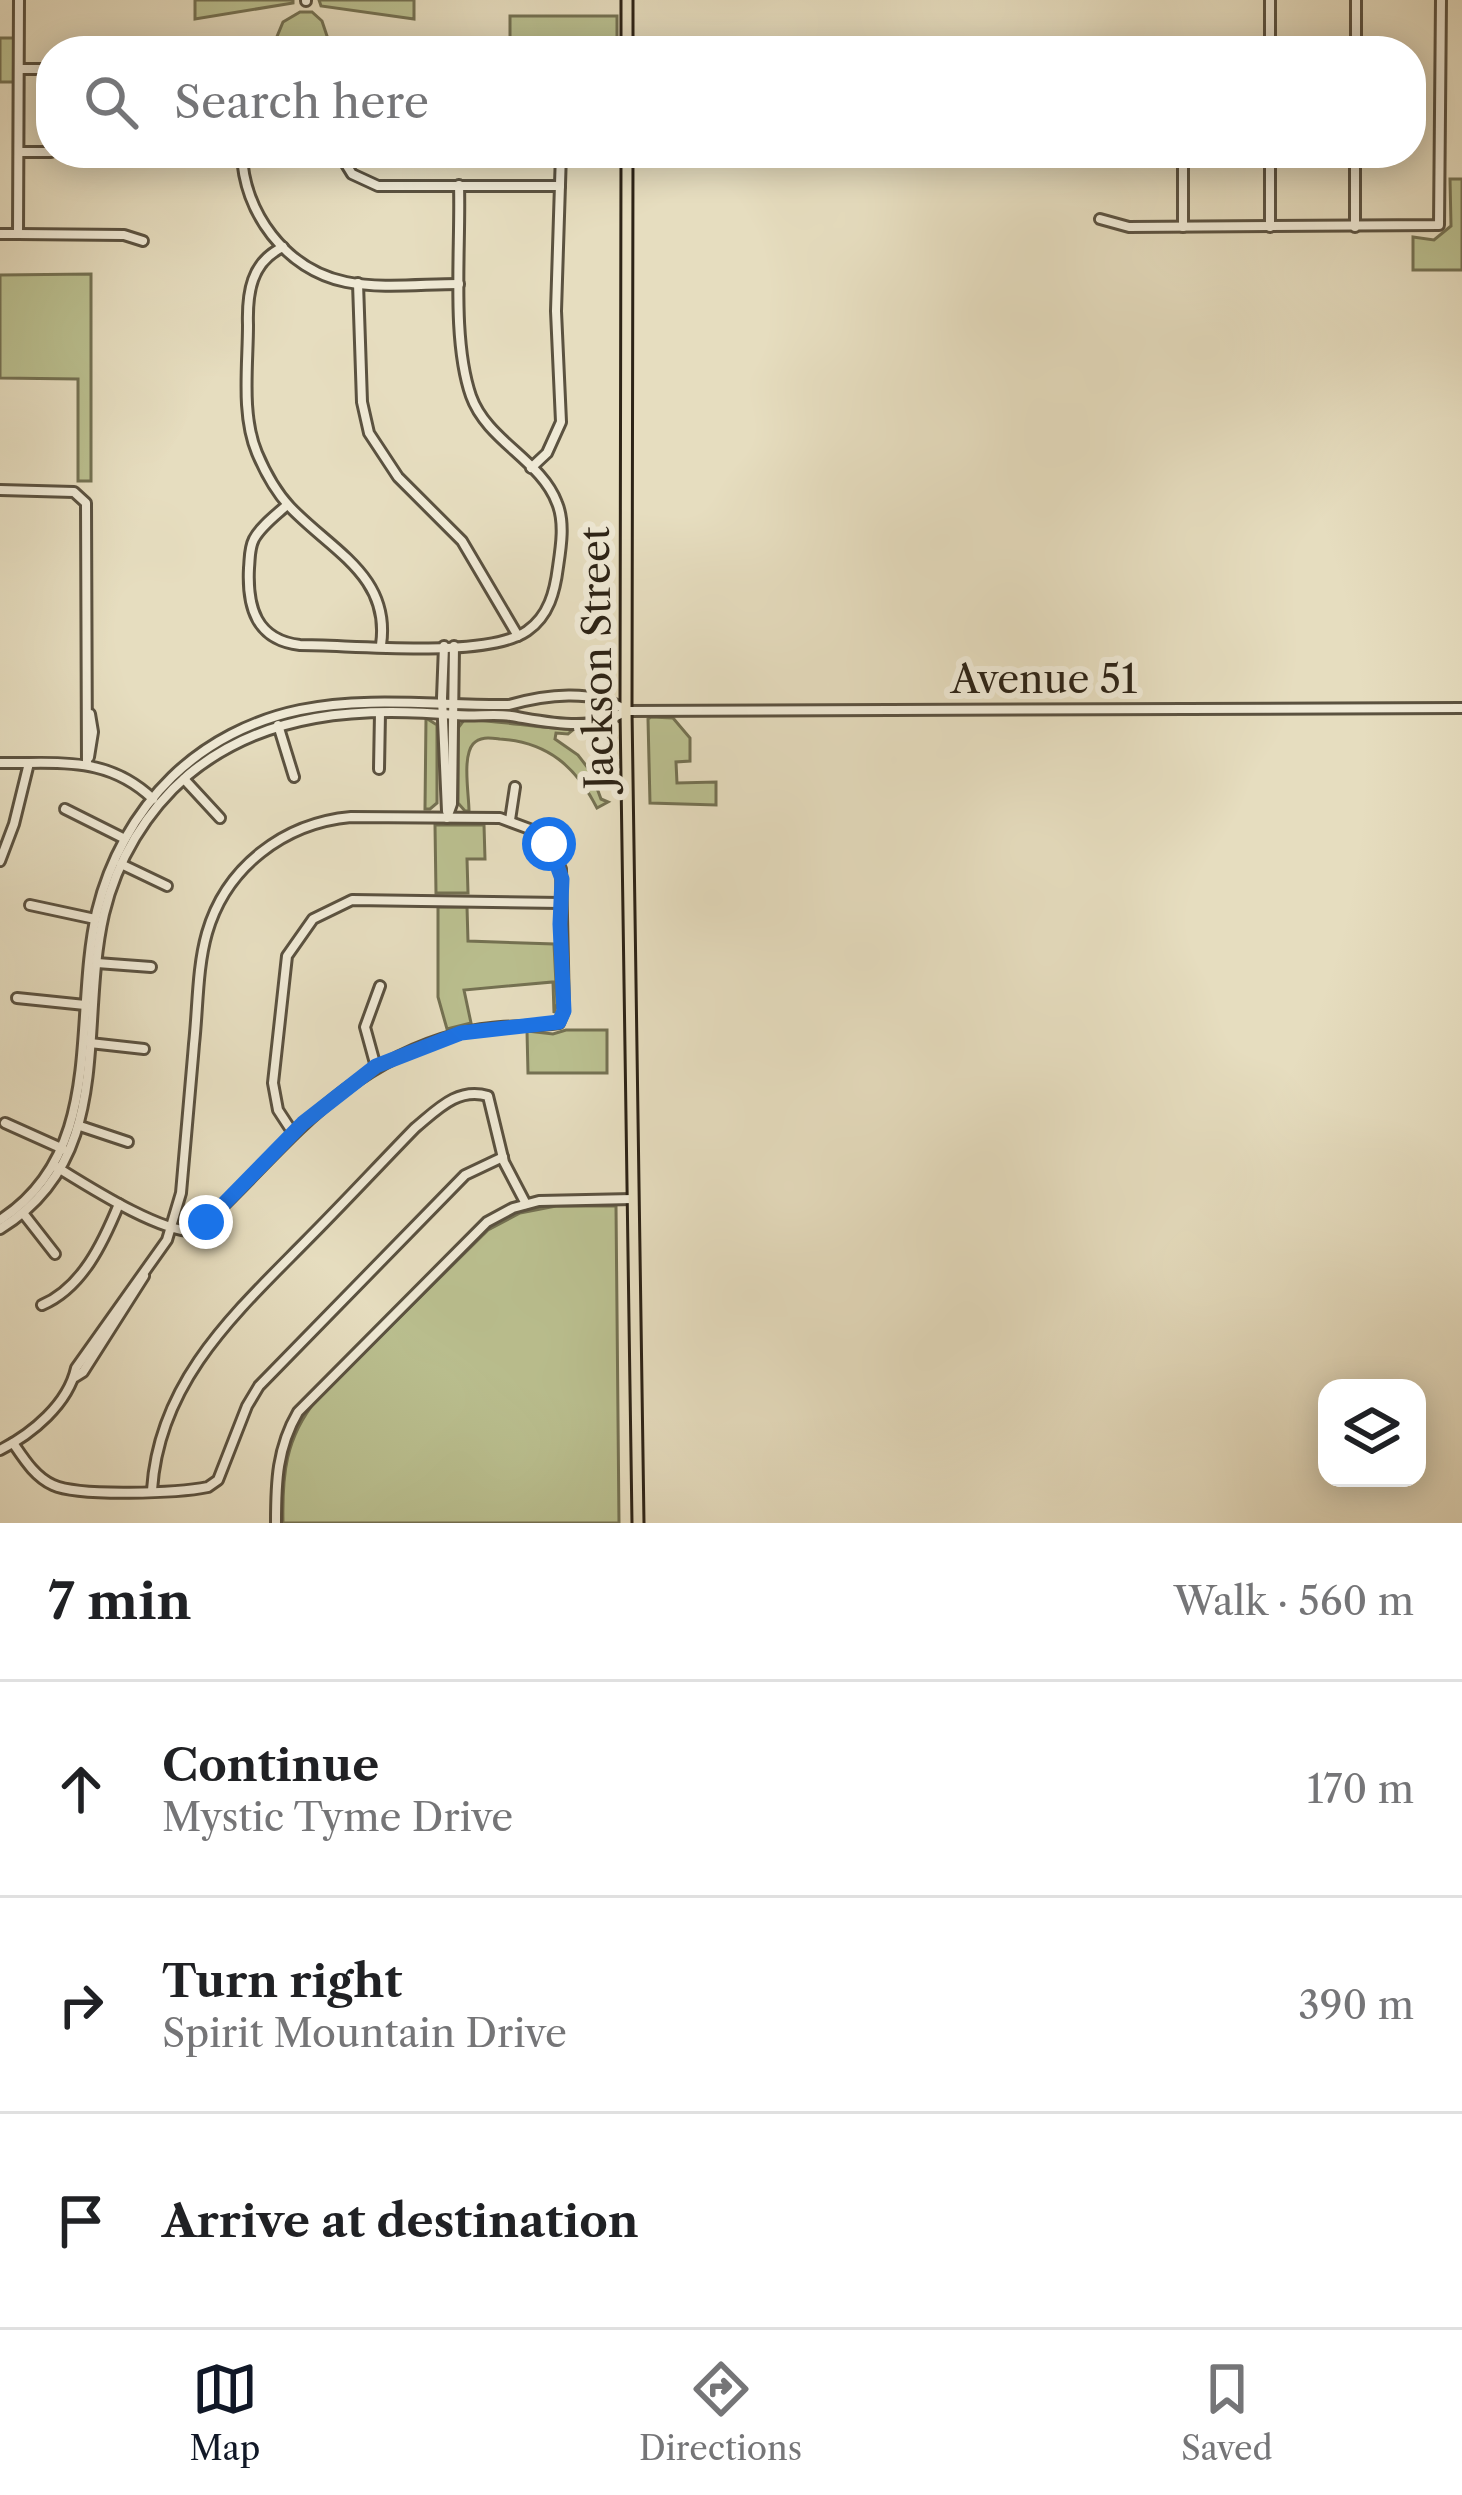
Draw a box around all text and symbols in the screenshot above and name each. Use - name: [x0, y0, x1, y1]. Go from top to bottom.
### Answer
- search box: [36, 36, 1426, 168]
- icon: search: [78, 69, 144, 135]
- text: Search here: [174, 74, 429, 130]
- street label: Jackson Street: [571, 526, 623, 796]
- street label: Avenue 51: [950, 655, 1137, 703]
- route start: [522, 817, 576, 871]
- route end: [179, 1195, 233, 1249]
- map controls: [1318, 1379, 1426, 1487]
- button: layers: [1318, 1379, 1426, 1487]
- text: 7 min: [48, 1570, 191, 1632]
- text: Walk · 560 m: [1174, 1577, 1414, 1625]
- text: Continue: [162, 1737, 379, 1793]
- icon: ahead: [48, 1756, 114, 1822]
- text: 170 m: [1307, 1765, 1414, 1813]
- text: Mystic Tyme Drive: [162, 1793, 513, 1841]
- text: Turn right: [162, 1953, 402, 2009]
- icon: right: [48, 1972, 114, 2038]
- text: 390 m: [1298, 1981, 1414, 2029]
- text: Spirit Mountain Drive: [162, 2009, 567, 2057]
- icon: arrive: [48, 2188, 114, 2254]
- text: Arrive at destination: [162, 2193, 639, 2249]
- tab: Map: [189, 2356, 260, 2469]
- tab: Directions: [639, 2356, 802, 2469]
- tab: Saved: [1181, 2356, 1273, 2469]

